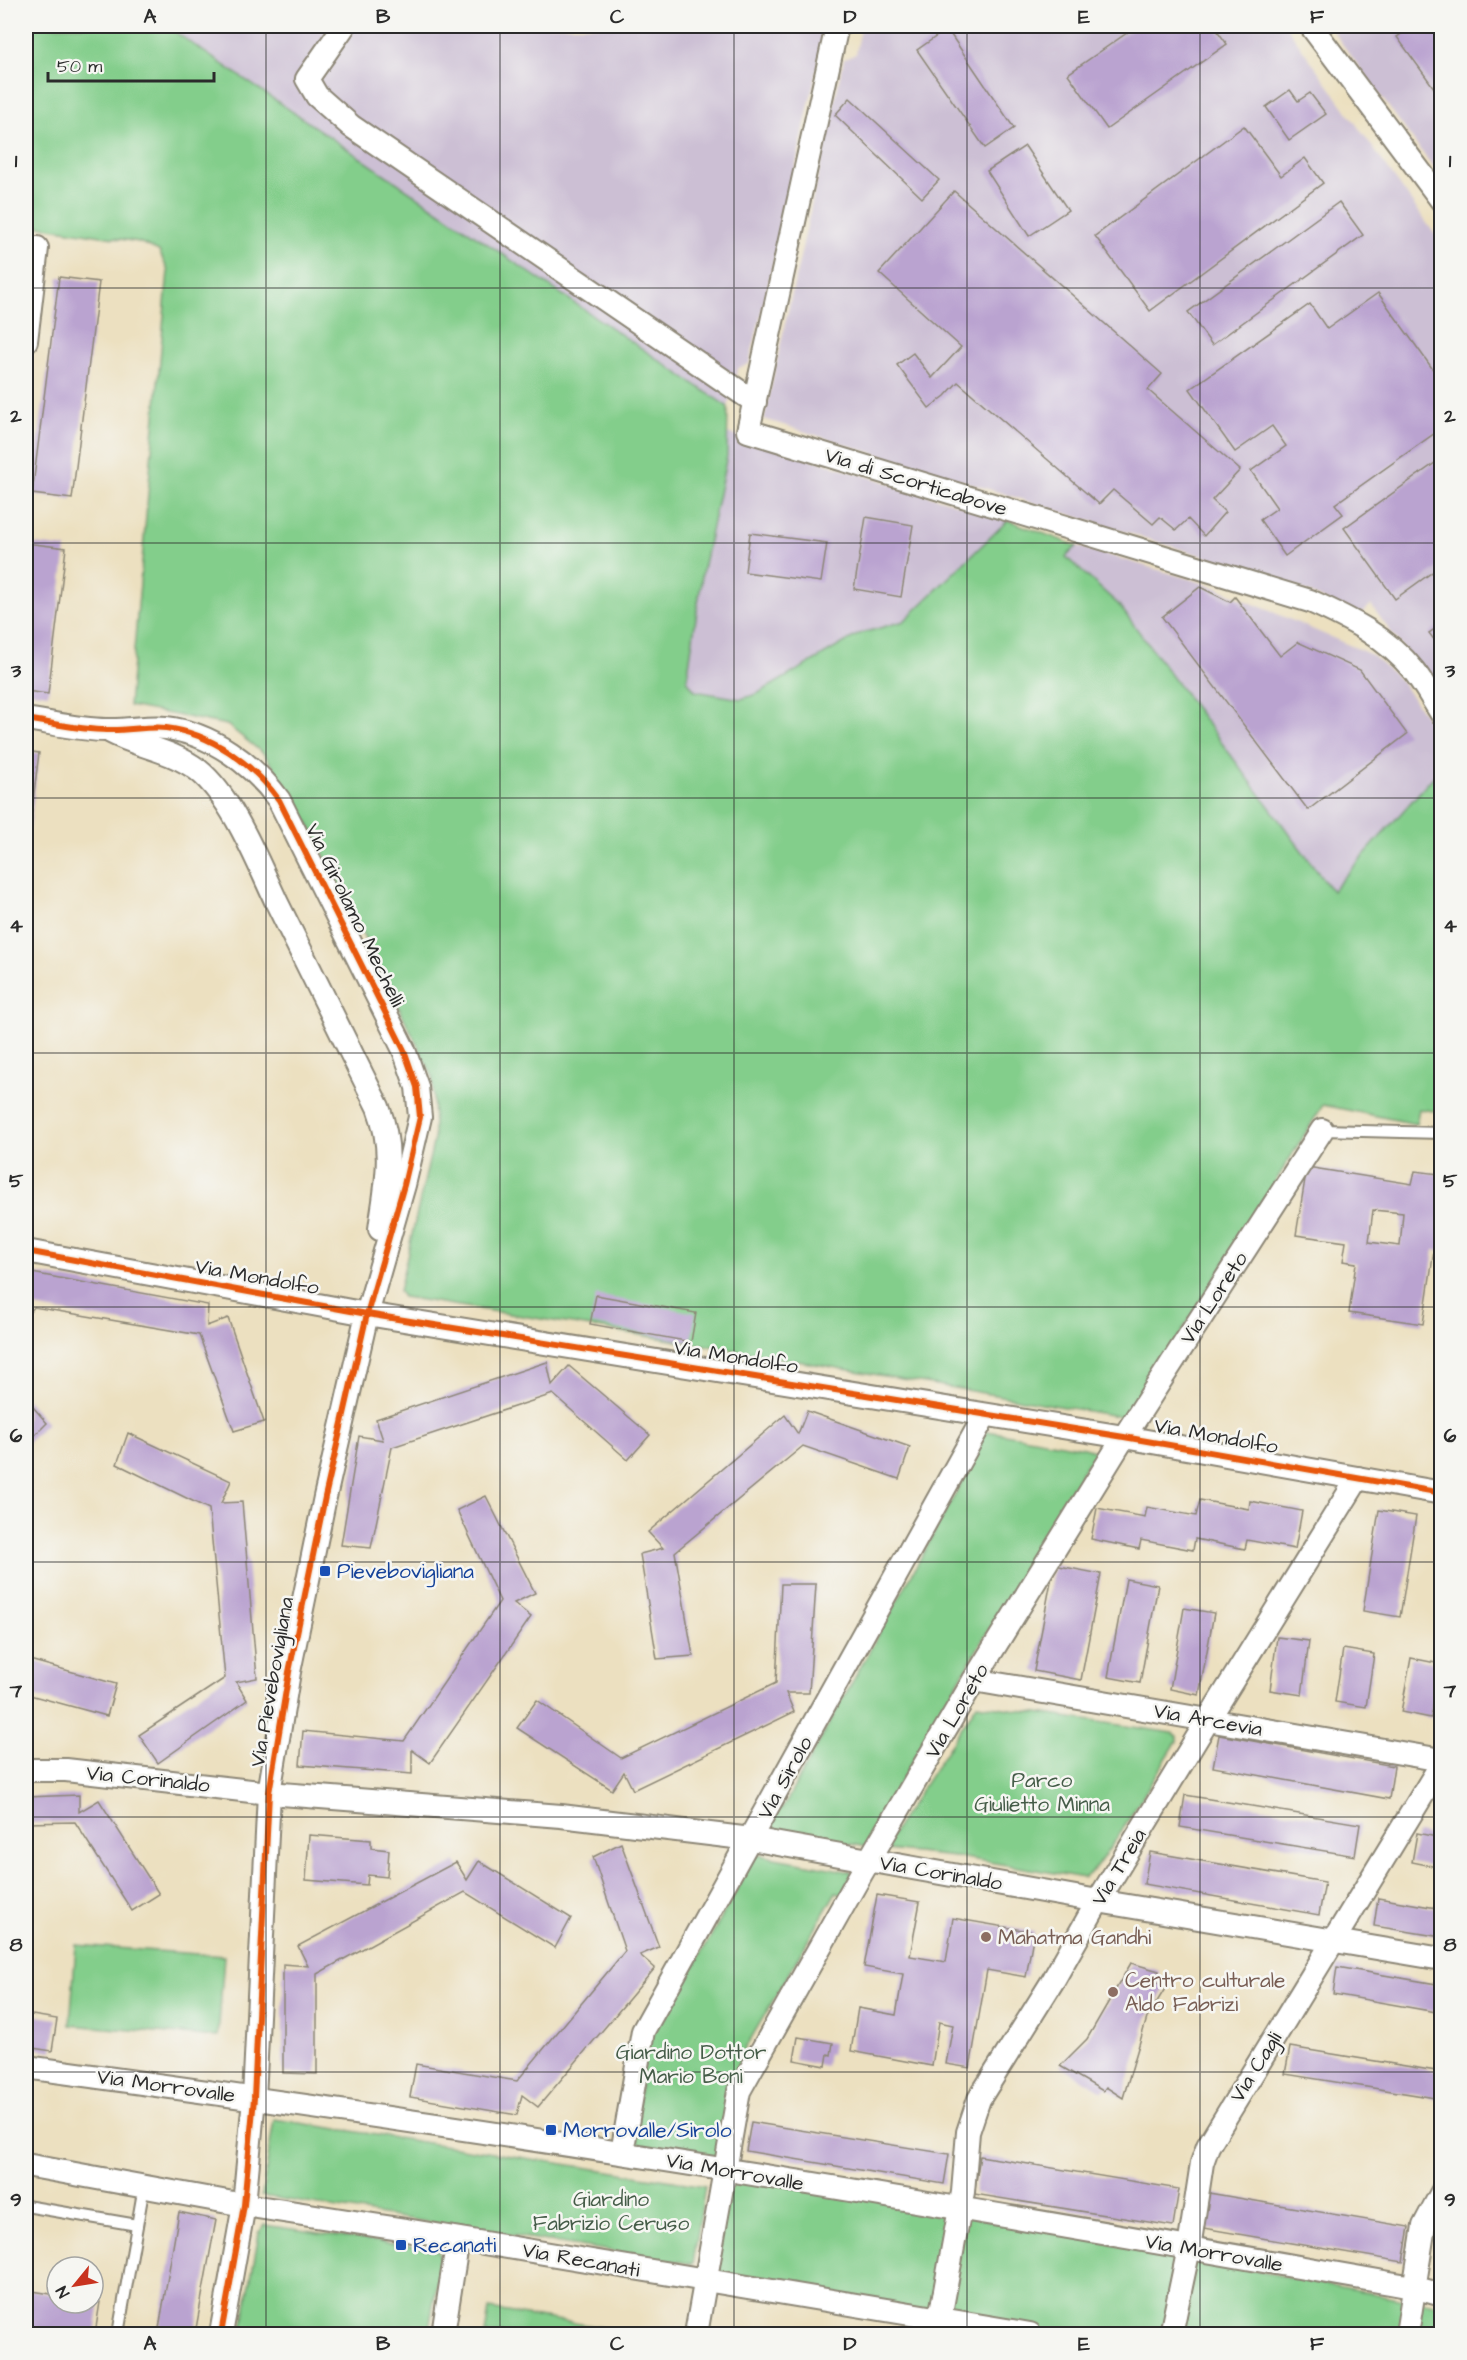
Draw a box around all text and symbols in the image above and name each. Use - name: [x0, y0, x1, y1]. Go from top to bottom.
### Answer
- text: A: [144, 3, 157, 31]
- text: B: [376, 3, 391, 31]
- text: C: [610, 3, 625, 31]
- text: D: [844, 3, 857, 31]
- text: E: [1078, 3, 1090, 31]
- text: F: [1310, 3, 1325, 31]
- scale bar: [48, 45, 214, 83]
- text: 50 m: [57, 54, 102, 79]
- text: 1: [15, 147, 18, 175]
- text: 1: [1449, 147, 1452, 175]
- text: 2: [9, 402, 22, 430]
- text: 2: [1443, 402, 1456, 430]
- street label: Via di Scorticabove: [821, 440, 1011, 524]
- text: 3: [10, 657, 22, 685]
- text: 3: [1444, 657, 1456, 685]
- street label: Via Girolamo Mechelli: [298, 818, 412, 1012]
- text: 4: [9, 912, 23, 940]
- text: 4: [1443, 912, 1457, 940]
- text: 5: [9, 1167, 24, 1195]
- text: 5: [1443, 1167, 1458, 1195]
- street label: Via Loreto: [1173, 1246, 1255, 1350]
- street label: Via Mondolfo: [193, 1252, 321, 1302]
- street label: Via Mondolfo: [672, 1333, 800, 1381]
- street label: Via Mondolfo: [1152, 1411, 1280, 1461]
- text: 6: [10, 1422, 23, 1450]
- text: 6: [1444, 1422, 1457, 1450]
- place label: Pievebovigliana: [337, 1557, 474, 1588]
- marker: Pievebovigliana: [318, 1564, 332, 1578]
- street label: Via Pievebovigliana: [243, 1594, 303, 1770]
- street label: Via Loreto: [918, 1658, 996, 1764]
- text: 7: [9, 1677, 23, 1705]
- text: 7: [1443, 1677, 1457, 1705]
- street label: Via Arcevia: [1151, 1696, 1265, 1744]
- street label: Via Sirolo: [750, 1731, 820, 1825]
- street label: Via Corinaldo: [85, 1758, 211, 1800]
- park label: Parco Giulietto Minna: [974, 1766, 1110, 1819]
- street label: Via Treia: [1085, 1823, 1154, 1911]
- street label: Via Corinaldo: [877, 1848, 1005, 1898]
- place label: Mahatma Gandhi: [998, 1923, 1151, 1952]
- marker: Mahatma Gandhi: [979, 1930, 993, 1944]
- text: 8: [10, 1931, 23, 1959]
- text: 8: [1444, 1931, 1457, 1959]
- place label: Centro culturale Aldo Fabrizi: [1125, 1966, 1285, 2019]
- marker: Centro culturale Aldo Fabrizi: [1106, 1985, 1120, 1999]
- street label: Via Cagli: [1223, 2026, 1291, 2109]
- park label: Giardino Dottor Mario Boni: [616, 2038, 767, 2091]
- street label: Via Morrovalle: [95, 2062, 237, 2110]
- place label: Morrovalle/Sirolo: [563, 2116, 732, 2145]
- marker: Morrovalle/Sirolo: [544, 2123, 558, 2137]
- street label: Via Morrovalle: [664, 2146, 806, 2198]
- park label: Giardino Fabrizio Ceruso: [533, 2185, 689, 2238]
- text: 9: [10, 2186, 22, 2214]
- text: 9: [1444, 2186, 1456, 2214]
- street label: Via Morrovalle: [1143, 2227, 1285, 2279]
- place label: Recanati: [413, 2231, 496, 2260]
- street label: Via Recanati: [520, 2235, 642, 2285]
- marker: Recanati: [394, 2238, 408, 2252]
- north arrow: [45, 2255, 105, 2315]
- text: N: [51, 2282, 75, 2302]
- text: A: [144, 2330, 157, 2358]
- text: B: [376, 2330, 391, 2358]
- text: C: [610, 2330, 625, 2358]
- text: D: [844, 2330, 857, 2358]
- text: E: [1078, 2330, 1090, 2358]
- text: F: [1310, 2330, 1325, 2358]

